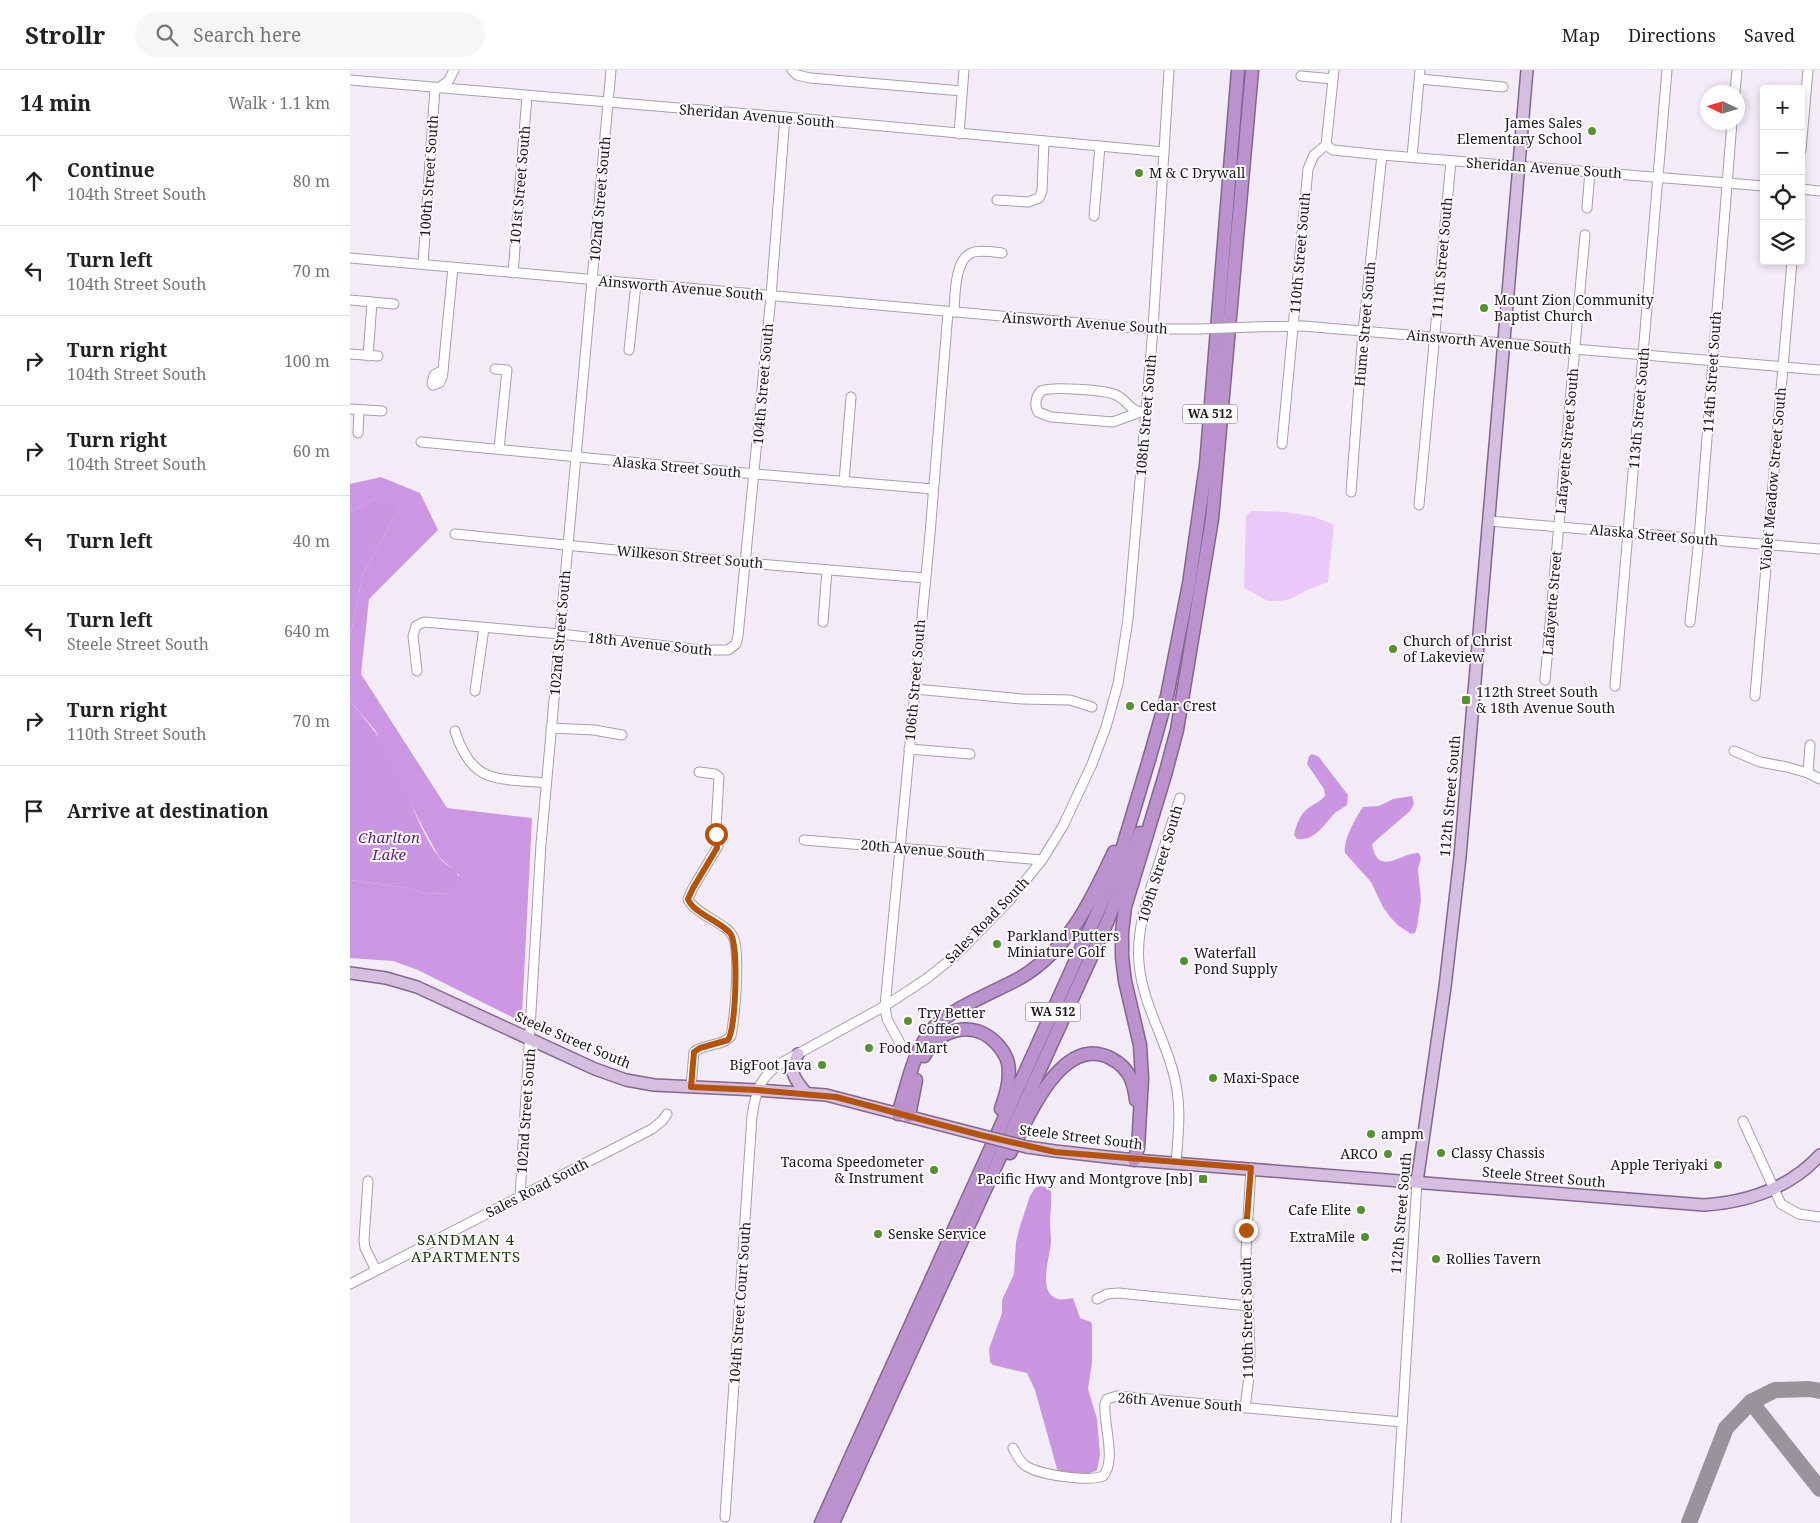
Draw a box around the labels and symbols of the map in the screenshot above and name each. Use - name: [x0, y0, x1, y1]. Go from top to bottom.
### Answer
- north arrow: [1700, 85, 1745, 130]
- street label: Sheridan Avenue South: [678, 99, 836, 132]
- place label: James Sales Elementary School: [1457, 113, 1583, 148]
- street label: 100th Street South: [415, 114, 442, 237]
- street label: 101st Street South: [505, 125, 534, 245]
- marker: James Sales Elementary School: [1586, 125, 1598, 137]
- street label: 102nd Street South: [585, 135, 614, 262]
- street label: Sheridan Avenue South: [1465, 153, 1623, 182]
- place label: M & C Drywall: [1149, 163, 1246, 182]
- marker: M & C Drywall: [1133, 167, 1145, 179]
- street label: 110th Street South: [1285, 191, 1314, 315]
- street label: 111th Street South: [1427, 196, 1456, 320]
- street label: Hume Street South: [1350, 261, 1379, 387]
- street label: Ainsworth Avenue South: [598, 271, 765, 304]
- place label: Mount Zion Community Baptist Church: [1494, 290, 1654, 325]
- marker: Mount Zion Community Baptist Church: [1478, 302, 1490, 314]
- street label: Ainsworth Avenue South: [1002, 307, 1169, 338]
- street label: 114th Street South: [1698, 310, 1725, 433]
- street label: 104th Street South: [748, 322, 777, 446]
- street label: Ainsworth Avenue South: [1406, 325, 1573, 358]
- street label: 113th Street South: [1624, 346, 1653, 470]
- street label: 108th Street South: [1131, 353, 1160, 477]
- street label: Lafayette Street South: [1551, 367, 1582, 515]
- street label: Violet Meadow Street South: [1755, 386, 1790, 572]
- road number: WA 512: [1182, 404, 1238, 424]
- street label: Alaska Street South: [612, 451, 742, 482]
- street label: Alaska Street South: [1589, 519, 1719, 550]
- street label: Wilkeson Street South: [616, 541, 764, 572]
- street label: Lafayette Street: [1537, 550, 1566, 656]
- street label: 102nd Street South: [545, 569, 574, 696]
- street label: 106th Street South: [900, 618, 929, 742]
- street label: 18th Avenue South: [587, 628, 713, 660]
- place label: Church of Christ of Lakeview: [1403, 631, 1512, 666]
- marker: Church of Christ of Lakeview: [1387, 643, 1399, 655]
- place label: 112th Street South & 18th Avenue South: [1476, 682, 1615, 717]
- marker: 112th Street South & 18th Avenue South: [1460, 694, 1472, 706]
- place label: Cedar Crest: [1140, 696, 1217, 715]
- marker: Cedar Crest: [1124, 700, 1136, 712]
- street label: 112th Street South: [1435, 734, 1464, 858]
- street label: 109th Street South: [1133, 803, 1186, 925]
- route start: [705, 823, 728, 846]
- water label: Charlton Lake: [358, 827, 420, 864]
- street label: 20th Avenue South: [860, 835, 986, 864]
- street label: Sales Road South: [941, 872, 1033, 967]
- place label: Parkland Putters Miniature Golf: [1007, 926, 1119, 961]
- marker: Parkland Putters Miniature Golf: [991, 938, 1003, 950]
- place label: Waterfall Pond Supply: [1194, 943, 1278, 978]
- marker: Waterfall Pond Supply: [1178, 955, 1190, 967]
- road number: WA 512: [1026, 1002, 1080, 1022]
- place label: Try Better Coffee: [918, 1003, 986, 1038]
- street label: Steele Street South: [512, 1007, 634, 1073]
- marker: Try Better Coffee: [902, 1015, 914, 1027]
- place label: Food Mart: [879, 1038, 948, 1057]
- marker: Food Mart: [863, 1042, 875, 1054]
- street label: 102nd Street South: [512, 1047, 539, 1174]
- place label: BigFoot Java: [730, 1055, 812, 1074]
- marker: BigFoot Java: [816, 1059, 828, 1071]
- place label: Maxi-Space: [1223, 1068, 1299, 1087]
- marker: Maxi-Space: [1207, 1072, 1219, 1084]
- street label: Steele Street South: [1018, 1120, 1144, 1154]
- place label: ampm: [1381, 1124, 1424, 1143]
- marker: ampm: [1365, 1128, 1377, 1140]
- place label: Classy Chassis: [1451, 1143, 1545, 1162]
- place label: ARCO: [1340, 1144, 1378, 1163]
- marker: Classy Chassis: [1435, 1147, 1447, 1159]
- marker: ARCO: [1382, 1148, 1394, 1160]
- street label: 112th Street South: [1386, 1151, 1415, 1275]
- place label: Tacoma Speedometer & Instrument: [781, 1152, 924, 1187]
- street label: Sales Road South: [482, 1153, 592, 1222]
- place label: Apple Teriyaki: [1611, 1155, 1709, 1174]
- marker: Apple Teriyaki: [1712, 1159, 1724, 1171]
- street label: Steele Street South: [1481, 1162, 1607, 1191]
- marker: Tacoma Speedometer & Instrument: [928, 1164, 940, 1176]
- place label: Pacific Hwy and Montgrove [nb]: [977, 1169, 1193, 1188]
- marker: Pacific Hwy and Montgrove [nb]: [1197, 1173, 1209, 1185]
- place label: Cafe Elite: [1288, 1200, 1351, 1219]
- marker: Cafe Elite: [1355, 1204, 1367, 1216]
- route end: [1235, 1219, 1258, 1242]
- street label: 104th Street Court South: [724, 1221, 755, 1385]
- place label: Senske Service: [888, 1224, 986, 1243]
- place label: ExtraMile: [1290, 1227, 1355, 1246]
- marker: Senske Service: [872, 1228, 884, 1240]
- district label: SANDMAN 4 APARTMENTS: [411, 1229, 521, 1266]
- marker: ExtraMile: [1359, 1231, 1371, 1243]
- place label: Rollies Tavern: [1446, 1249, 1541, 1268]
- marker: Rollies Tavern: [1430, 1253, 1442, 1265]
- street label: 110th Street South: [1236, 1257, 1257, 1379]
- street label: 26th Avenue South: [1117, 1388, 1243, 1415]

